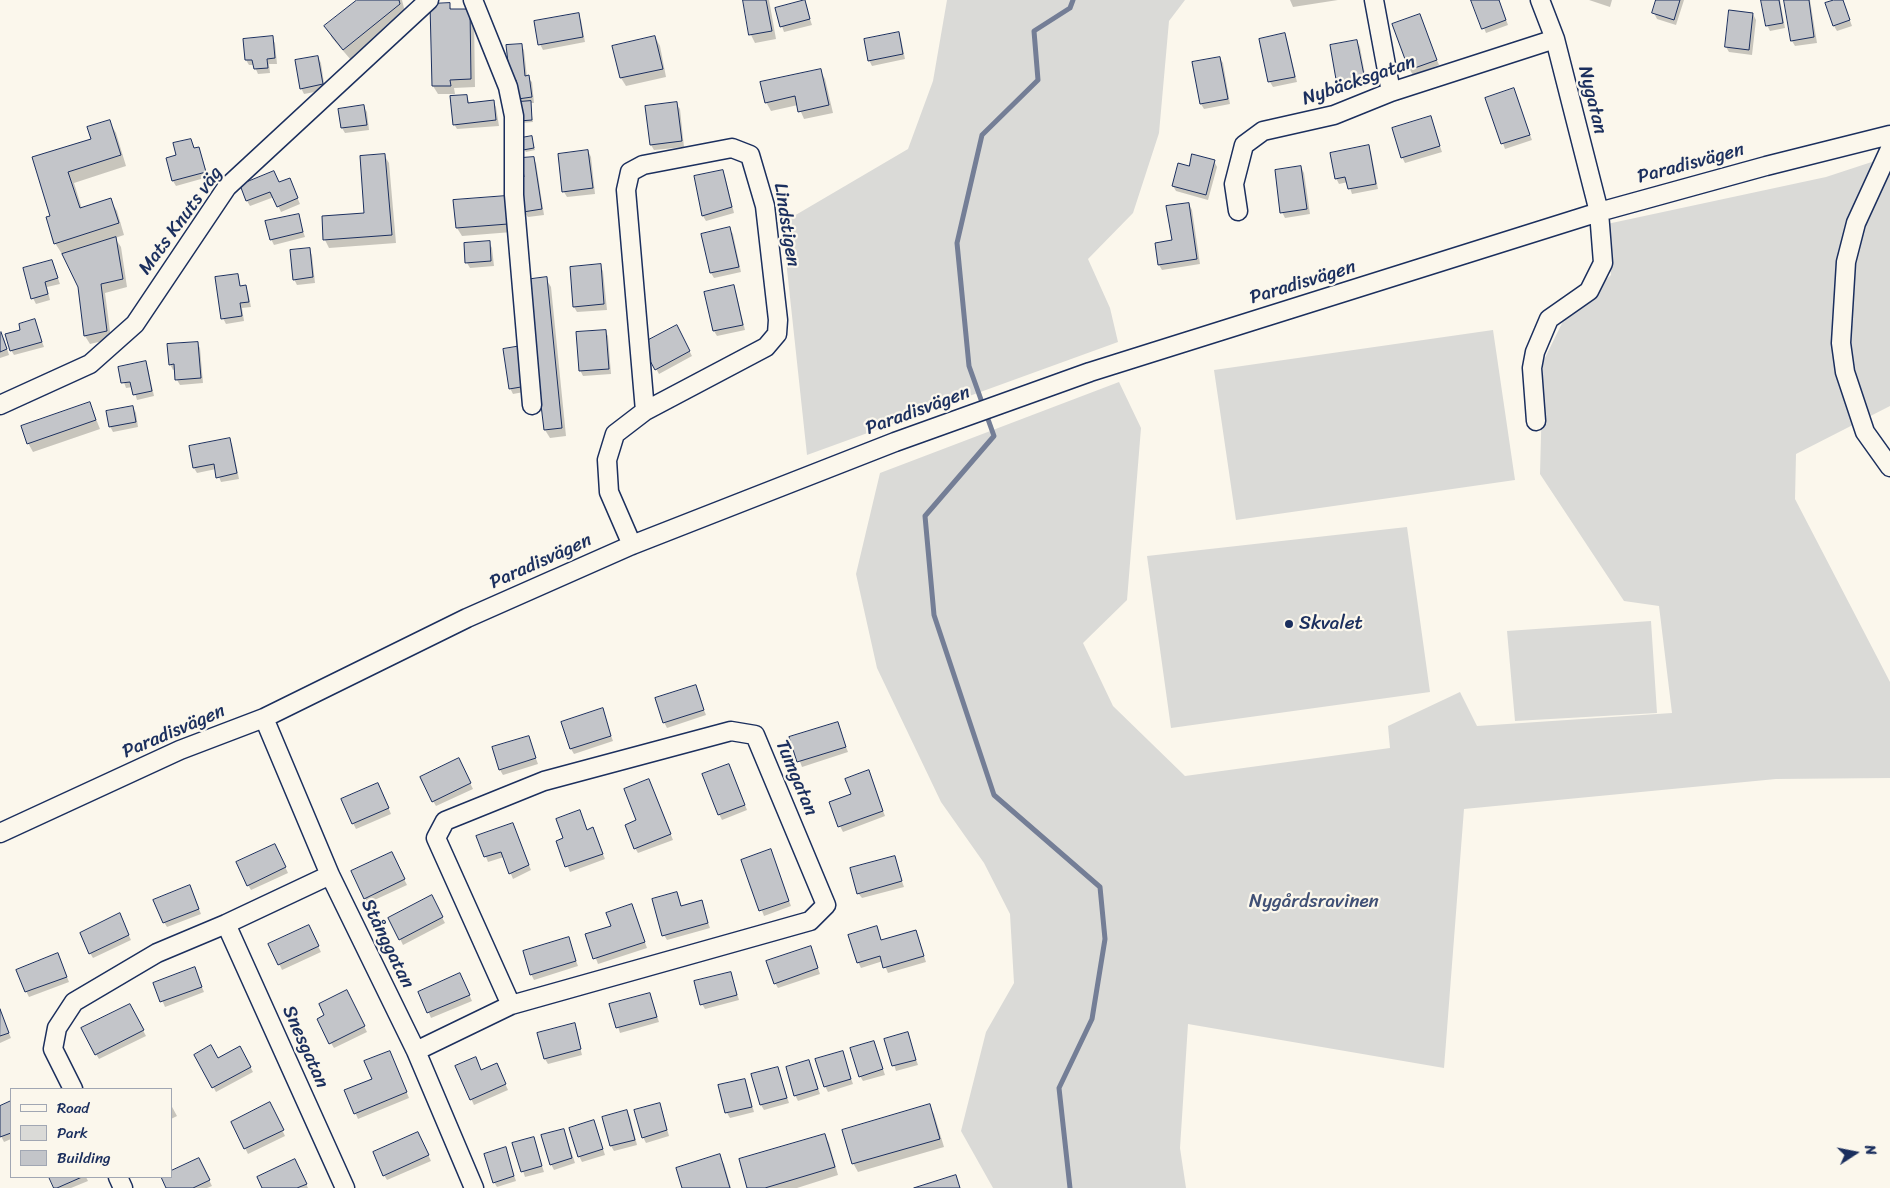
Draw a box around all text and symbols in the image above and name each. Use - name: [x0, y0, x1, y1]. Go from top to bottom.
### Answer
- street label: Nybäcksgatan: [1299, 51, 1419, 111]
- street label: Nygatan: [1573, 63, 1611, 137]
- street label: Paradisvägen: [1635, 139, 1747, 189]
- street label: Mats Knuts väg: [134, 163, 228, 279]
- street label: Lindstigen: [768, 181, 804, 269]
- street label: Paradisvägen: [1247, 256, 1359, 310]
- street label: Paradisvägen: [863, 382, 973, 440]
- street label: Paradisvägen: [486, 529, 596, 595]
- place label: Skvalet: [1299, 613, 1363, 635]
- marker: Skvalet: [1283, 618, 1295, 630]
- street label: Paradisvägen: [119, 700, 229, 764]
- street label: Tumgatan: [770, 737, 822, 819]
- park label: Nygårdsravinen: [1249, 891, 1379, 913]
- street label: Stånggatan: [356, 895, 418, 993]
- street label: Snesgatan: [277, 1002, 333, 1092]
- legend: [10, 1088, 172, 1178]
- text: Road: [57, 1095, 89, 1121]
- text: Park: [57, 1120, 88, 1146]
- north arrow: [1830, 1128, 1880, 1178]
- text: N: [1857, 1143, 1883, 1157]
- text: Building: [57, 1145, 111, 1171]

